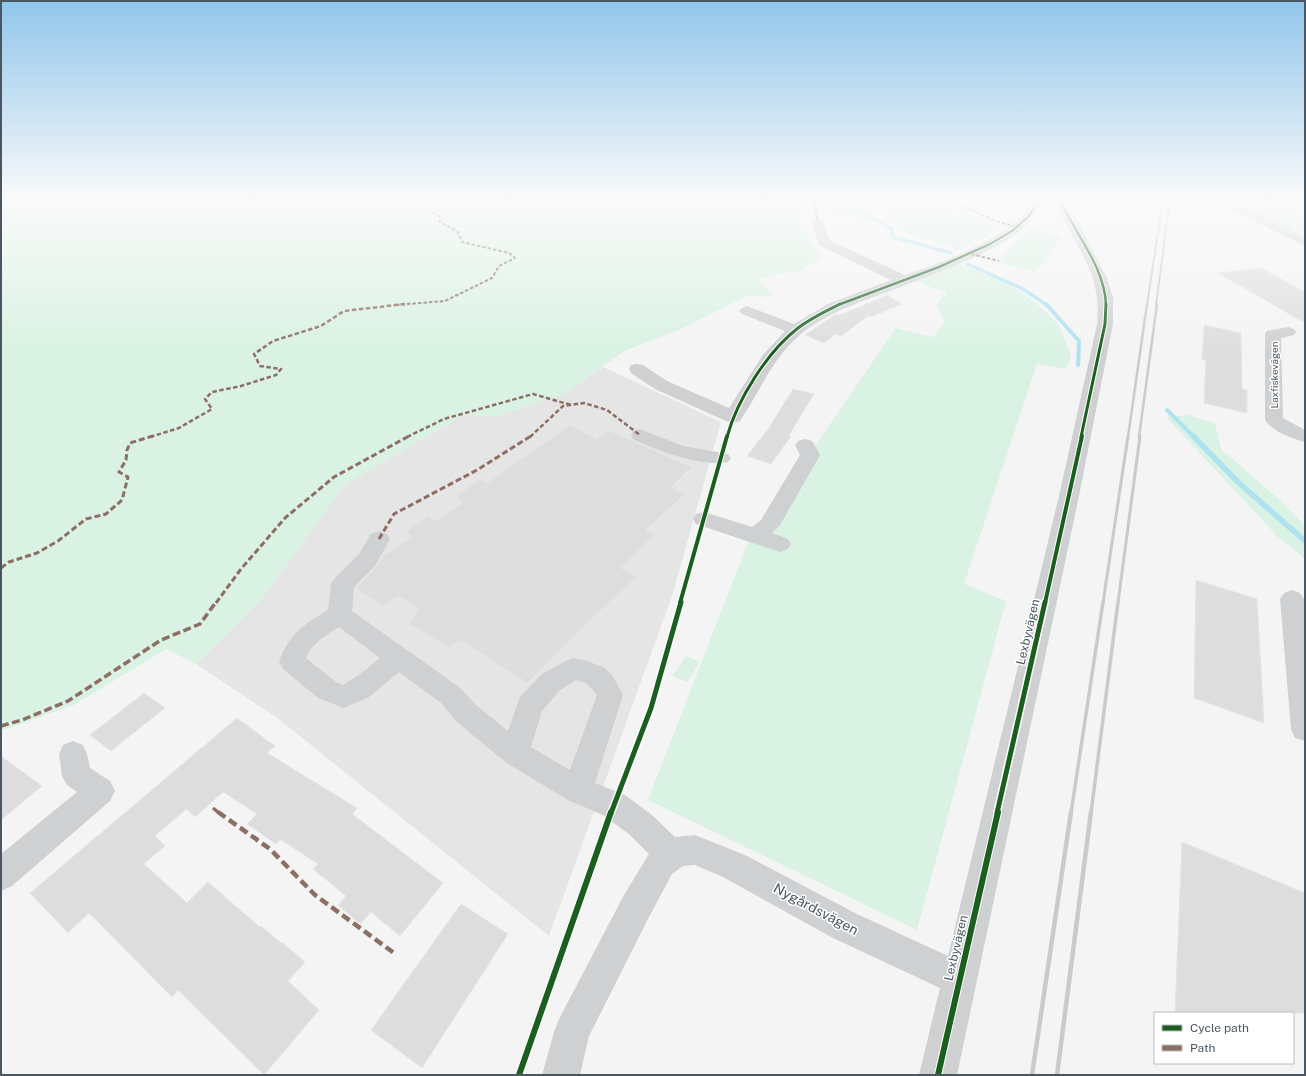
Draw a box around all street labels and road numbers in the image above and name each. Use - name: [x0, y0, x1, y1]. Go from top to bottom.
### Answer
- street label: Laxfiskevägen: [1268, 341, 1280, 408]
- street label: Lexbyvägen: [1014, 598, 1042, 666]
- street label: Nygårdsvägen: [771, 880, 861, 938]
- street label: Lexbyvägen: [942, 914, 970, 982]

